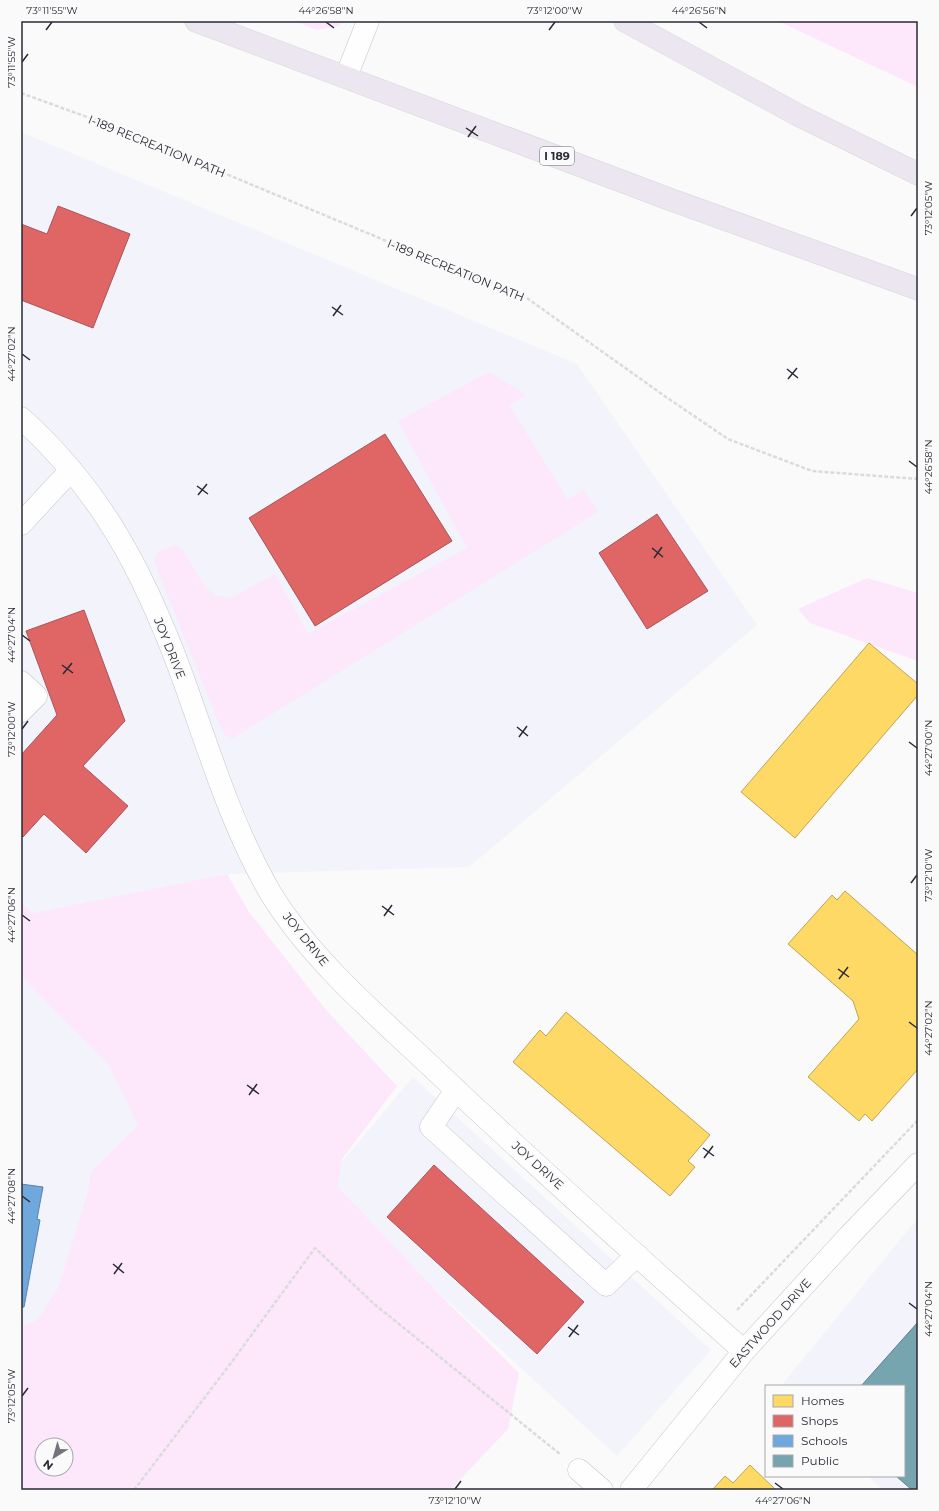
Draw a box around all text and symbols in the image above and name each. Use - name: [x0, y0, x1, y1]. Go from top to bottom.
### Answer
- text: 73°11'55"W: [26, 4, 78, 17]
- text: 44°26'58"N: [298, 4, 354, 17]
- text: 73°12'00"W: [527, 4, 583, 17]
- text: 44°26'56"N: [672, 4, 726, 17]
- text: 73°11'55"W: [5, 36, 18, 88]
- street label: I-189 RECREATION PATH: [86, 112, 228, 180]
- road number: I 189: [540, 147, 574, 165]
- text: 73°12'05"W: [922, 181, 935, 235]
- street label: I-189 RECREATION PATH: [385, 236, 527, 304]
- text: 44°27'02"N: [5, 326, 18, 382]
- text: 44°26'58"N: [922, 439, 935, 495]
- text: 44°27'04"N: [5, 607, 18, 663]
- street label: JOY DRIVE: [151, 614, 189, 681]
- text: 73°12'00"W: [5, 701, 18, 757]
- text: 44°27'00"N: [922, 720, 935, 776]
- text: 73°12'10"W: [922, 849, 935, 901]
- text: 44°27'06"N: [5, 887, 18, 943]
- street label: JOY DRIVE: [279, 908, 332, 969]
- text: 44°27'02"N: [922, 1000, 935, 1056]
- street label: JOY DRIVE: [508, 1137, 567, 1192]
- text: 44°27'08"N: [5, 1168, 18, 1224]
- street label: EASTWOOD DRIVE: [726, 1275, 814, 1371]
- text: 44°27'04"N: [922, 1281, 935, 1337]
- text: 73°12'05"W: [5, 1369, 18, 1423]
- legend: [765, 1385, 905, 1477]
- text: Homes: [801, 1393, 844, 1408]
- text: Shops: [801, 1413, 838, 1428]
- text: Schools: [801, 1433, 847, 1448]
- north arrow: [34, 1437, 74, 1477]
- text: Public: [801, 1453, 839, 1468]
- text: N: [40, 1457, 56, 1473]
- text: 73°12'10"W: [429, 1494, 481, 1507]
- text: 44°27'06"N: [755, 1494, 811, 1507]

